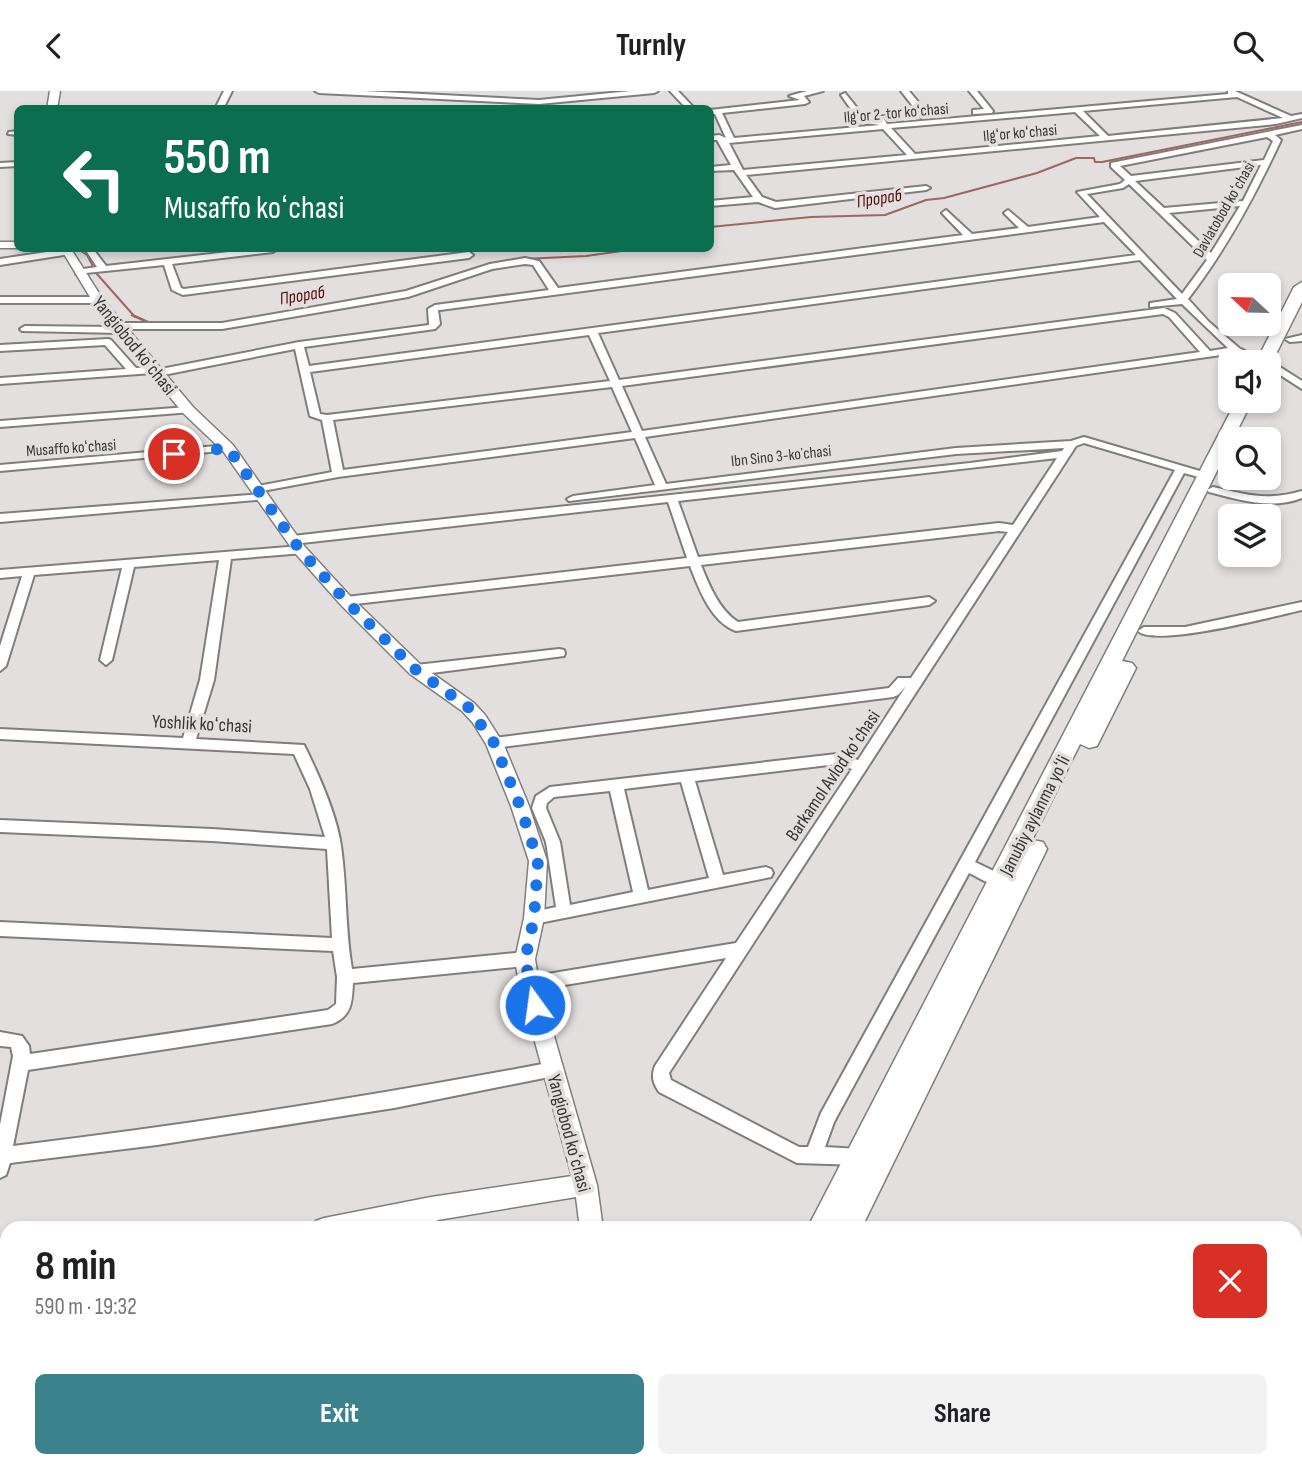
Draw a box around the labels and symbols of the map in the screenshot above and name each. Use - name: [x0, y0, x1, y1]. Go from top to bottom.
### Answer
- street label: Ilgʻor 2-tor koʻchasi: [843, 99, 949, 128]
- street label: Ilgʻor koʻchasi: [982, 121, 1058, 146]
- street label: Davlatobod koʻchasi: [1189, 159, 1259, 261]
- water label: Прораб: [855, 184, 904, 212]
- north arrow: [1218, 273, 1281, 336]
- water label: Прораб: [278, 281, 327, 309]
- street label: Yangiobod koʻchasi: [87, 292, 181, 400]
- pin: [144, 424, 204, 484]
- street label: Musaffo koʻchasi: [25, 436, 117, 461]
- street label: Ibn Sino 3-koʼchasi: [730, 442, 832, 471]
- street label: Barkamol Avlod koʻchasi: [781, 706, 885, 846]
- street label: Yoshlik koʻchasi: [151, 710, 252, 739]
- street label: Janubiy aylanma yoʻli: [995, 752, 1076, 881]
- position arrow: [498, 968, 572, 1042]
- street label: Yangiobod koʻchasi: [542, 1072, 595, 1195]

